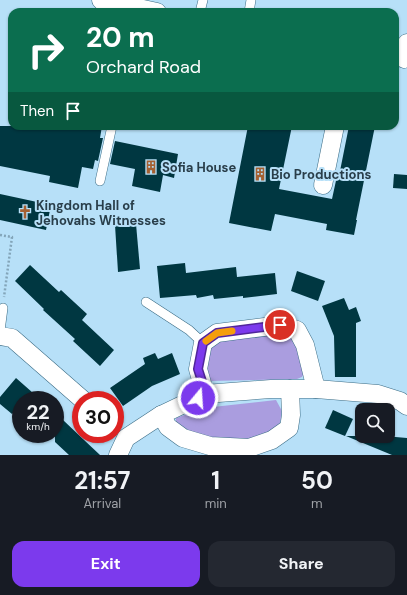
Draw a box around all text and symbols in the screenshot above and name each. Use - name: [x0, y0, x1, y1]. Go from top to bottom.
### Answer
- text: 20 m: [86, 19, 155, 56]
- icon: right: [20, 24, 72, 76]
- text: Orchard Road: [86, 55, 201, 79]
- icon: arrive: [62, 100, 84, 122]
- text: Then: [20, 101, 54, 121]
- building icon: Sofia House: [143, 159, 159, 175]
- place label: Sofia House: [162, 159, 237, 176]
- building icon: Bio Productions: [252, 166, 268, 182]
- place label: Bio Productions: [271, 166, 371, 183]
- place label: Kingdom Hall of Jehovahs Witnesses: [36, 197, 166, 229]
- church icon: Kingdom Hall of Jehovahs Witnesses: [17, 204, 33, 220]
- pin: [263, 308, 297, 342]
- icon: arrive: [269, 314, 291, 336]
- position arrow: [177, 377, 219, 419]
- speed limit sign: 30: [72, 391, 124, 443]
- text: 22: [26, 399, 50, 425]
- map controls: [355, 403, 395, 443]
- button: search: [355, 403, 395, 443]
- text: km/h: [26, 420, 50, 433]
- text: 21:57: [74, 465, 130, 496]
- text: 1: [211, 465, 220, 496]
- text: 50: [301, 465, 333, 496]
- text: Arrival: [83, 495, 121, 512]
- text: min: [205, 495, 227, 512]
- text: m: [311, 495, 323, 512]
- button: Exit: [12, 541, 200, 587]
- button: Share: [208, 541, 395, 587]

